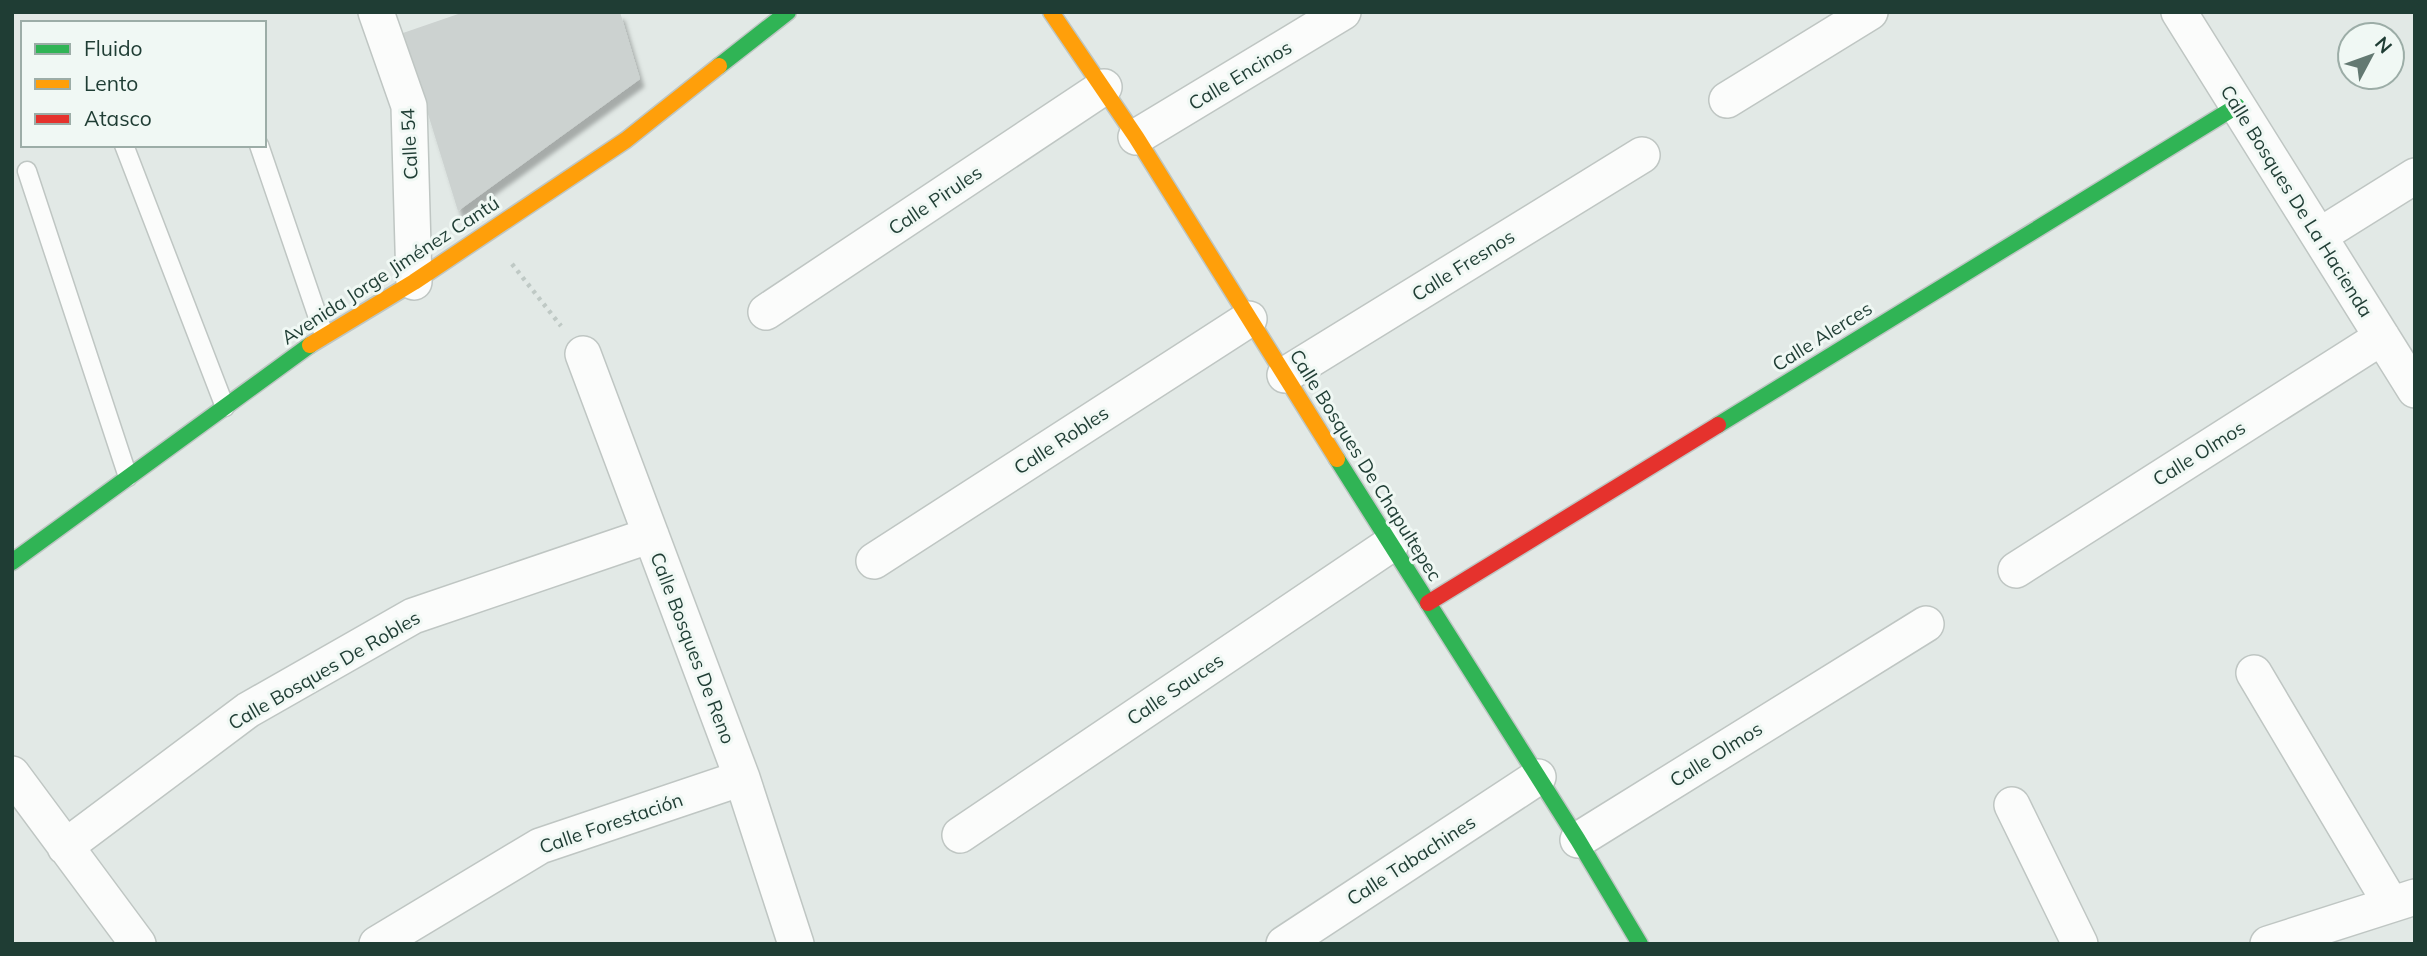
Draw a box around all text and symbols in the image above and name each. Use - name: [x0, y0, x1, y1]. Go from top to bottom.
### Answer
- legend: [21, 21, 266, 147]
- north arrow: [2336, 21, 2406, 91]
- text: N: [2370, 32, 2398, 58]
- text: Fluido: [84, 35, 143, 61]
- street label: Calle Encinos: [1184, 35, 1296, 115]
- text: Lento: [84, 70, 138, 96]
- street label: Calle Bosques De La Hacienda: [2216, 81, 2378, 321]
- text: Atasco: [84, 105, 152, 131]
- street label: Calle 54: [395, 108, 423, 180]
- street label: Calle Pirules: [884, 160, 986, 240]
- street label: Avenida Jorge Jiménez Cantú: [277, 191, 503, 349]
- street label: Calle Fresnos: [1407, 224, 1519, 306]
- street label: Calle Alerces: [1768, 296, 1876, 376]
- street label: Calle Bosques De Chapultepec: [1285, 345, 1447, 585]
- street label: Calle Robles: [1009, 401, 1113, 479]
- street label: Calle Olmos: [2148, 415, 2250, 491]
- street label: Calle Bosques De Reno: [645, 549, 741, 747]
- street label: Calle Bosques De Robles: [224, 605, 424, 735]
- street label: Calle Sauces: [1122, 648, 1228, 730]
- street label: Calle Olmos: [1665, 716, 1767, 792]
- street label: Calle Forestación: [536, 787, 686, 859]
- street label: Calle Tabachines: [1342, 809, 1480, 911]

